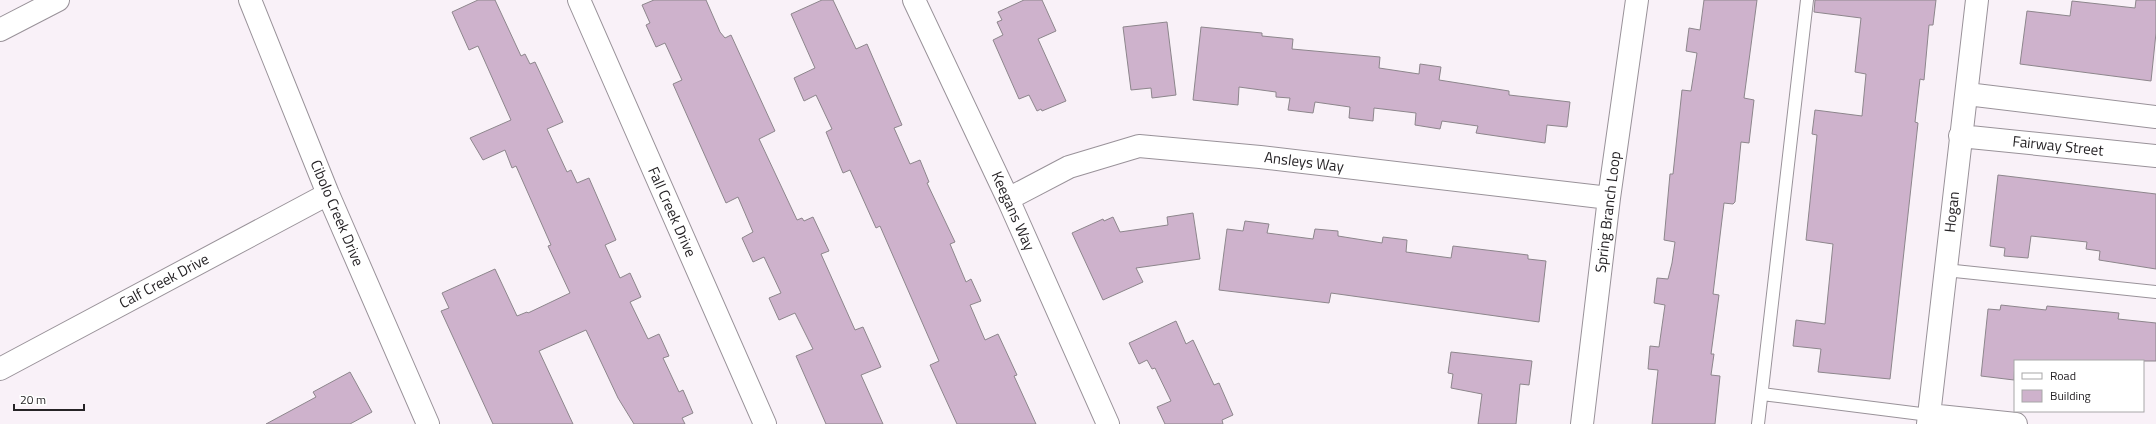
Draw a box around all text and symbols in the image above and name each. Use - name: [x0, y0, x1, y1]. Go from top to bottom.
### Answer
- street label: Fairway Street: [2011, 129, 2105, 162]
- street label: Ansleys Way: [1263, 145, 1345, 178]
- street label: Spring Branch Loop: [1589, 150, 1626, 274]
- street label: Cibolo Creek Drive: [305, 156, 370, 270]
- street label: Fall Creek Drive: [642, 163, 703, 261]
- street label: Keegans Way: [986, 167, 1041, 254]
- street label: Hogan: [1938, 190, 1965, 234]
- street label: Calf Creek Drive: [115, 247, 213, 314]
- legend: [2014, 360, 2144, 412]
- text: Road: [2050, 366, 2076, 385]
- scale bar: [14, 386, 84, 412]
- text: Building: [2050, 386, 2091, 405]
- text: 20 m: [20, 390, 46, 409]

